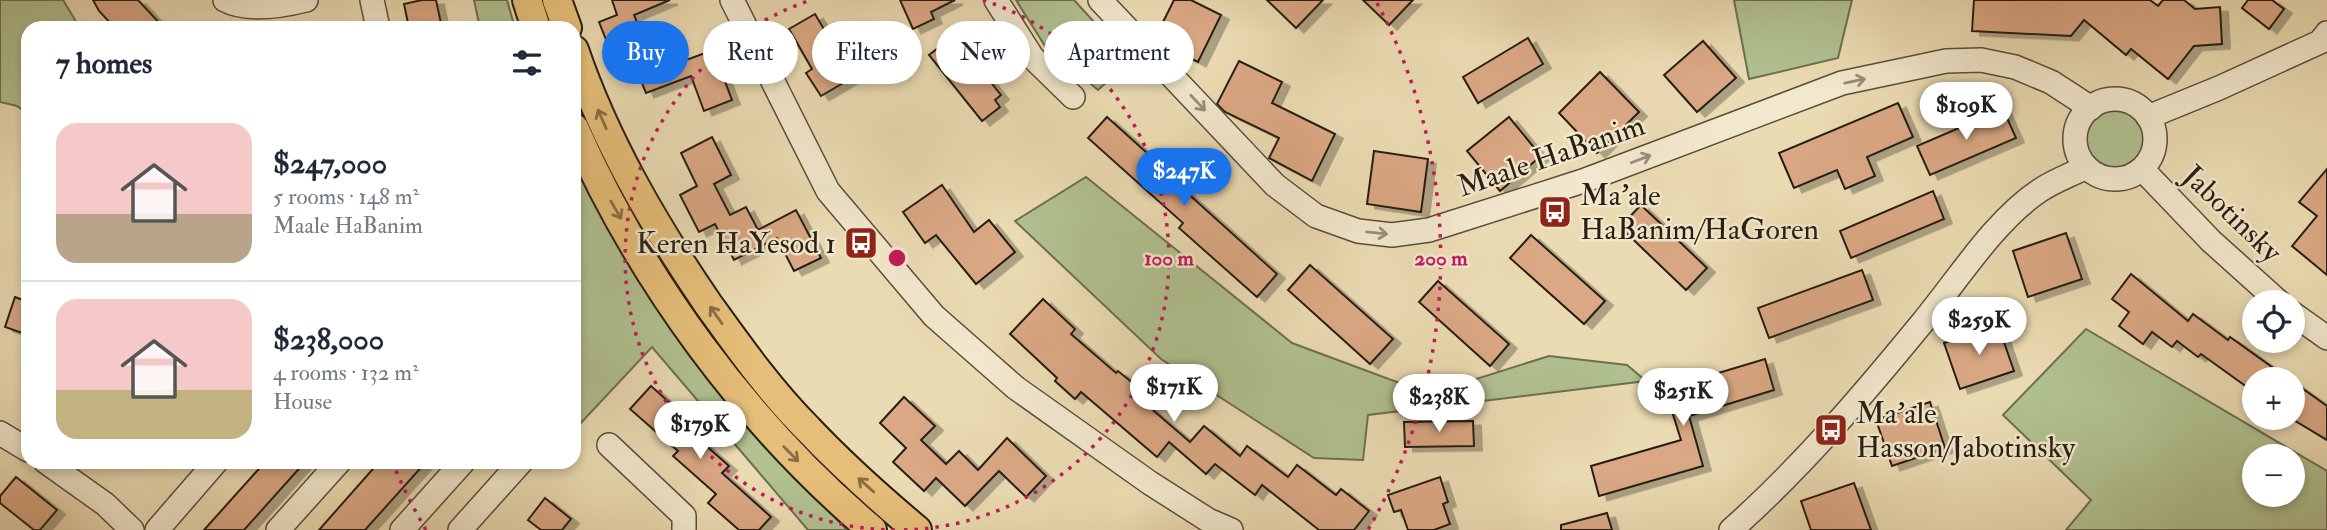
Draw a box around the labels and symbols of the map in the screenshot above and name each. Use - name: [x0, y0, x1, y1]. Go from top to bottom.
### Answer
- one-way arrow: [1843, 73, 1866, 87]
- pin: $109K: [1917, 82, 2015, 142]
- one-way arrow: [1189, 94, 1206, 111]
- street label: Maale HaBanim: [1453, 107, 1649, 205]
- one-way arrow: [595, 108, 608, 130]
- pin: $247K: [1135, 148, 1233, 208]
- one-way arrow: [1630, 152, 1652, 165]
- street label: Jabotinsky: [2174, 157, 2290, 271]
- place label: Ma'ale HaBanim/HaGoren: [1580, 177, 1819, 248]
- bus stop icon: Ma'ale HaBanim/HaGoren: [1536, 193, 1574, 231]
- one-way arrow: [609, 200, 623, 220]
- bus stop icon: Keren HaYesod 1: [842, 224, 880, 262]
- place label: Keren HaYesod 1: [636, 225, 836, 262]
- one-way arrow: [1365, 227, 1388, 240]
- text: 100 m: [1144, 245, 1195, 272]
- text: 200 m: [1415, 245, 1468, 272]
- centre of rings: [885, 246, 909, 270]
- pin: $259K: [1930, 298, 2028, 357]
- one-way arrow: [709, 306, 723, 325]
- pin: $171K: [1125, 364, 1223, 424]
- pin: $251K: [1634, 368, 1732, 428]
- pin: $238K: [1390, 374, 1488, 434]
- place label: Ma'ale Hasson/Jabotinsky: [1856, 395, 2076, 466]
- pin: $179K: [651, 402, 749, 461]
- bus stop icon: Ma'ale Hasson/Jabotinsky: [1812, 411, 1850, 449]
- one-way arrow: [783, 445, 800, 462]
- one-way arrow: [857, 477, 875, 493]

